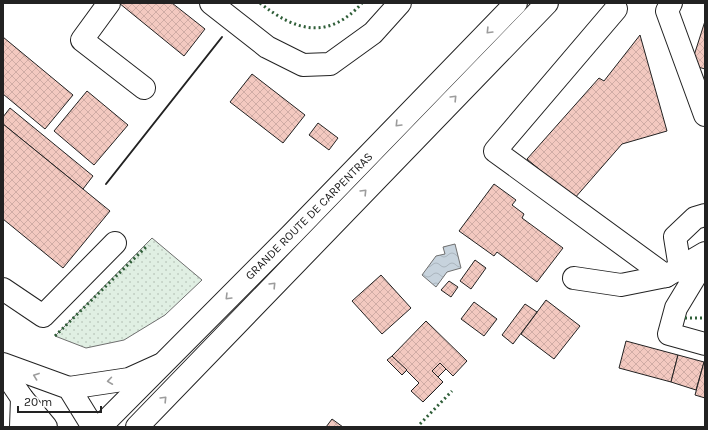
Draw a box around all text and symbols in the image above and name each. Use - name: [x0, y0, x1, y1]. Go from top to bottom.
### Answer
- one-way arrow: [486, 26, 493, 34]
- one-way arrow: [449, 95, 457, 103]
- one-way arrow: [395, 119, 403, 127]
- street label: GRANDE ROUTE DE CARPENTRAS: [242, 149, 376, 283]
- one-way arrow: [359, 189, 366, 197]
- one-way arrow: [268, 282, 276, 290]
- one-way arrow: [225, 292, 233, 300]
- one-way arrow: [33, 372, 40, 380]
- one-way arrow: [107, 376, 113, 385]
- scale bar: [18, 388, 101, 414]
- text: 20 m: [24, 395, 52, 409]
- one-way arrow: [159, 396, 166, 404]

